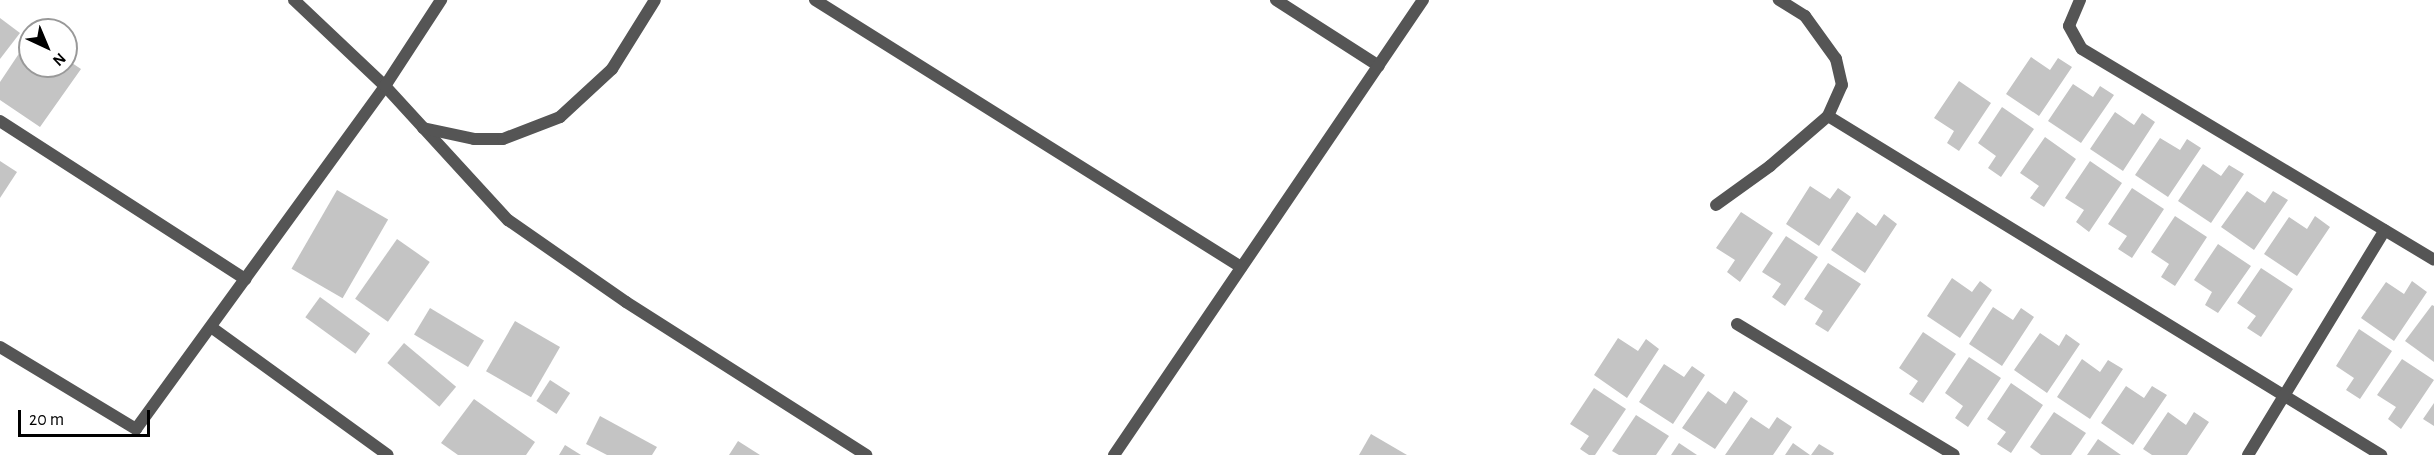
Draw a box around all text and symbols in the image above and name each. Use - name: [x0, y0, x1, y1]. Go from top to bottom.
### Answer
- north arrow: [18, 18, 78, 78]
- text: N: [50, 50, 69, 69]
- scale bar: [21, 398, 153, 436]
- text: 20 m: [29, 411, 64, 429]

